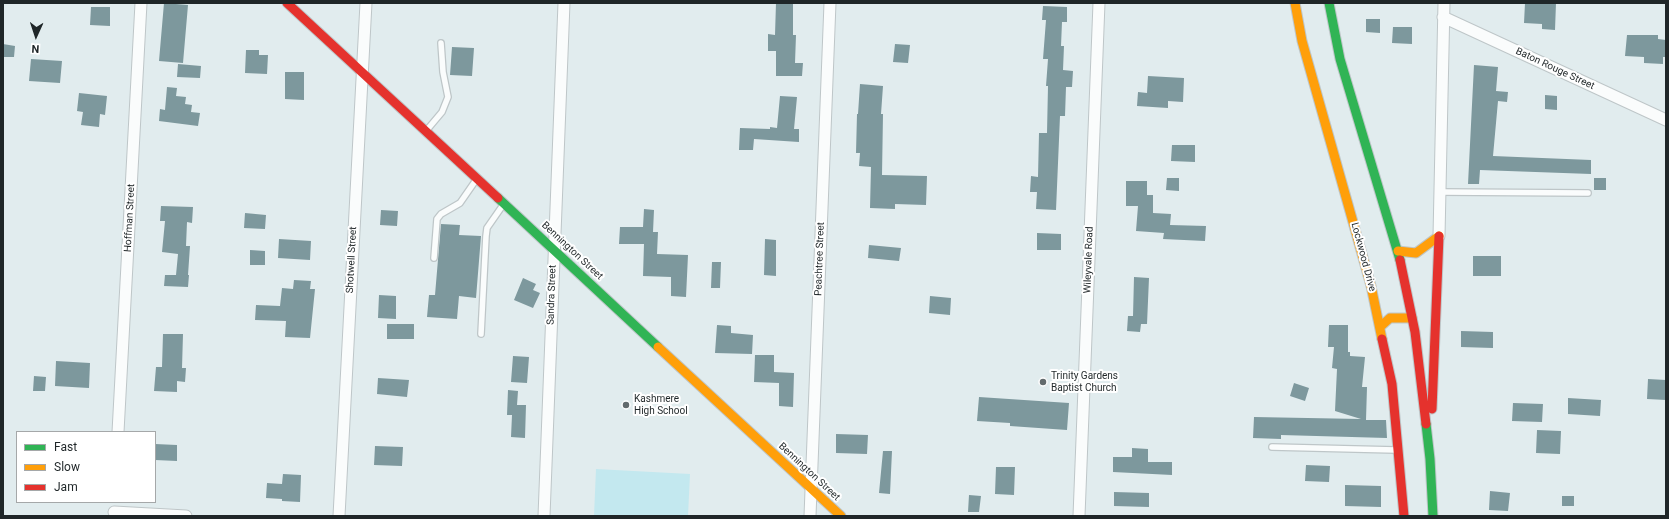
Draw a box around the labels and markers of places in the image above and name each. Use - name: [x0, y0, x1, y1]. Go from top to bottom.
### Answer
- place label: Trinity Gardens Baptist Church: [1051, 370, 1118, 394]
- marker: Trinity Gardens Baptist Church: [1038, 377, 1048, 387]
- place label: Kashmere High School: [634, 393, 688, 416]
- marker: Kashmere High School: [621, 400, 631, 410]

